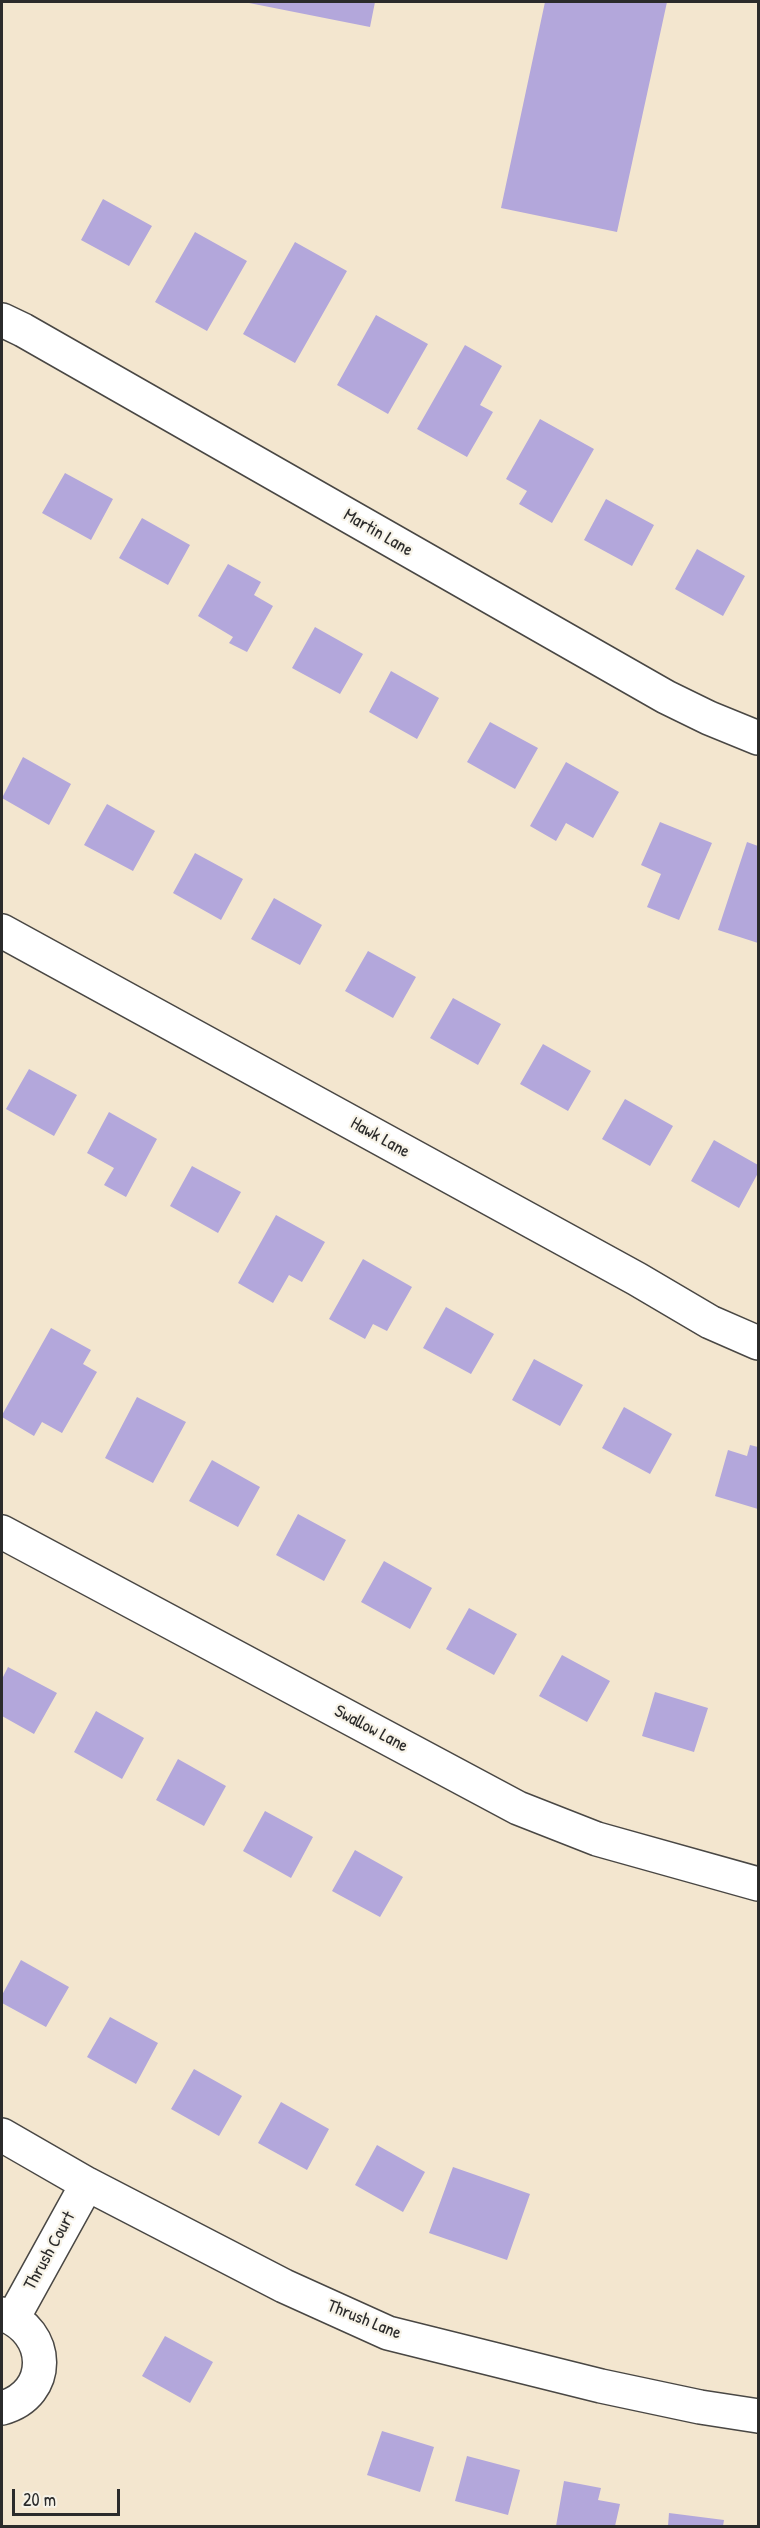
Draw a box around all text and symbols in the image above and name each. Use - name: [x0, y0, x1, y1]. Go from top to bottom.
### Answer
- street label: Martin Lane: [340, 505, 416, 561]
- street label: Hawk Lane: [347, 1113, 413, 1163]
- street label: Swallow Lane: [331, 1701, 411, 1757]
- street label: Thrush Court: [20, 2208, 80, 2294]
- street label: Thrush Lane: [324, 2295, 404, 2345]
- scale bar: [15, 2477, 123, 2515]
- text: 20 m: [23, 2487, 56, 2512]

